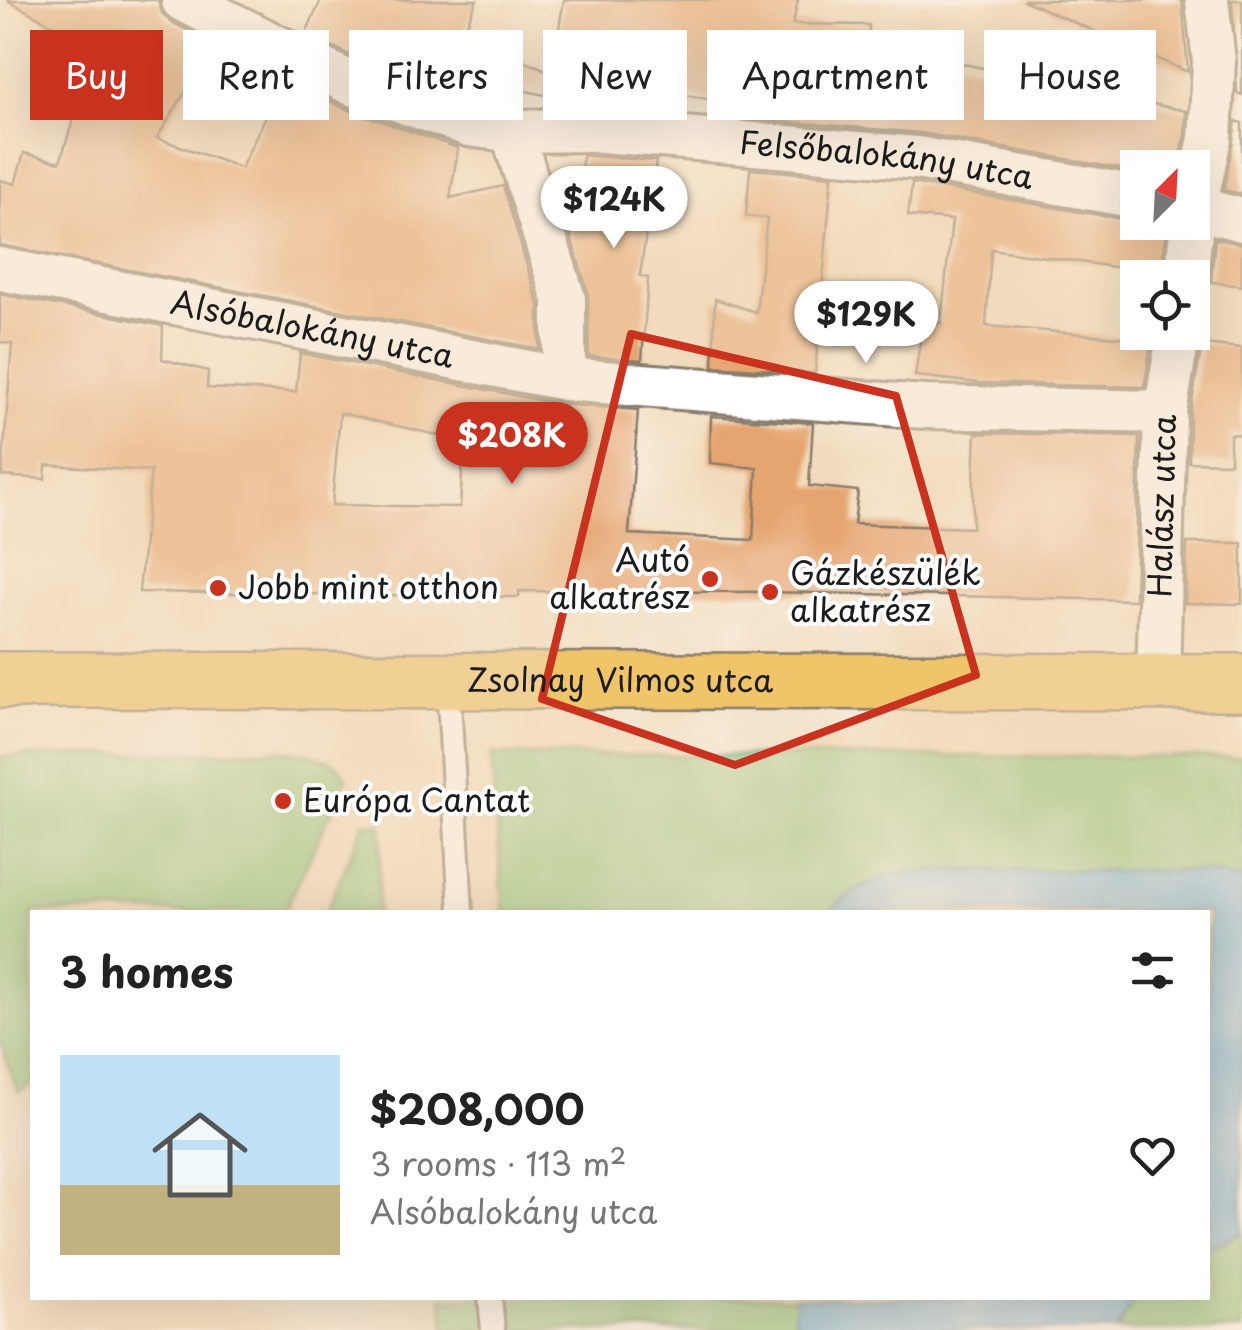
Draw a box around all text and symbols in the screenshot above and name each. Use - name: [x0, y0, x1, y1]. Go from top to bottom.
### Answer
- chip: Buy: [30, 30, 163, 120]
- chip: Rent: [183, 30, 329, 120]
- chip: Filters: [349, 30, 523, 120]
- chip: New: [543, 30, 687, 120]
- chip: Apartment: [707, 30, 964, 120]
- chip: House: [984, 30, 1156, 120]
- street label: Felsőbalokány utca: [738, 117, 1037, 200]
- north arrow: [1120, 150, 1210, 240]
- map controls: [1120, 150, 1210, 350]
- pin: $124K: [544, 166, 684, 251]
- text: $124K: [563, 174, 665, 222]
- button: locate: [1120, 260, 1210, 350]
- street label: Alsóbalokány utca: [167, 277, 458, 379]
- pin: $129K: [796, 281, 936, 366]
- text: $129K: [816, 289, 916, 337]
- pin: $208K: [442, 402, 582, 487]
- text: $208K: [458, 410, 566, 458]
- street label: Halász utca: [1134, 414, 1187, 598]
- place label: Autó alkatrész: [549, 535, 690, 620]
- place label: Gázkészülék alkatrész: [790, 548, 981, 633]
- place label: Jobb mint otthon: [238, 562, 499, 610]
- marker: Autó alkatrész: [699, 568, 721, 590]
- marker: Jobb mint otthon: [207, 577, 229, 599]
- marker: Gázkészülék alkatrész: [759, 581, 781, 603]
- street label: Zsolnay Vilmos utca: [467, 655, 773, 703]
- place label: Európa Cantat: [303, 775, 530, 823]
- marker: Európa Cantat: [272, 790, 294, 812]
- text: 3 homes: [60, 939, 233, 1002]
- icon: filters: [1125, 943, 1180, 998]
- text: $208,000: [370, 1076, 585, 1139]
- icon: home: [140, 1095, 260, 1215]
- icon: heart: [1125, 1128, 1180, 1183]
- text: 3 rooms · 113 m²: [370, 1139, 627, 1187]
- text: Alsóbalokány utca: [370, 1187, 657, 1235]

